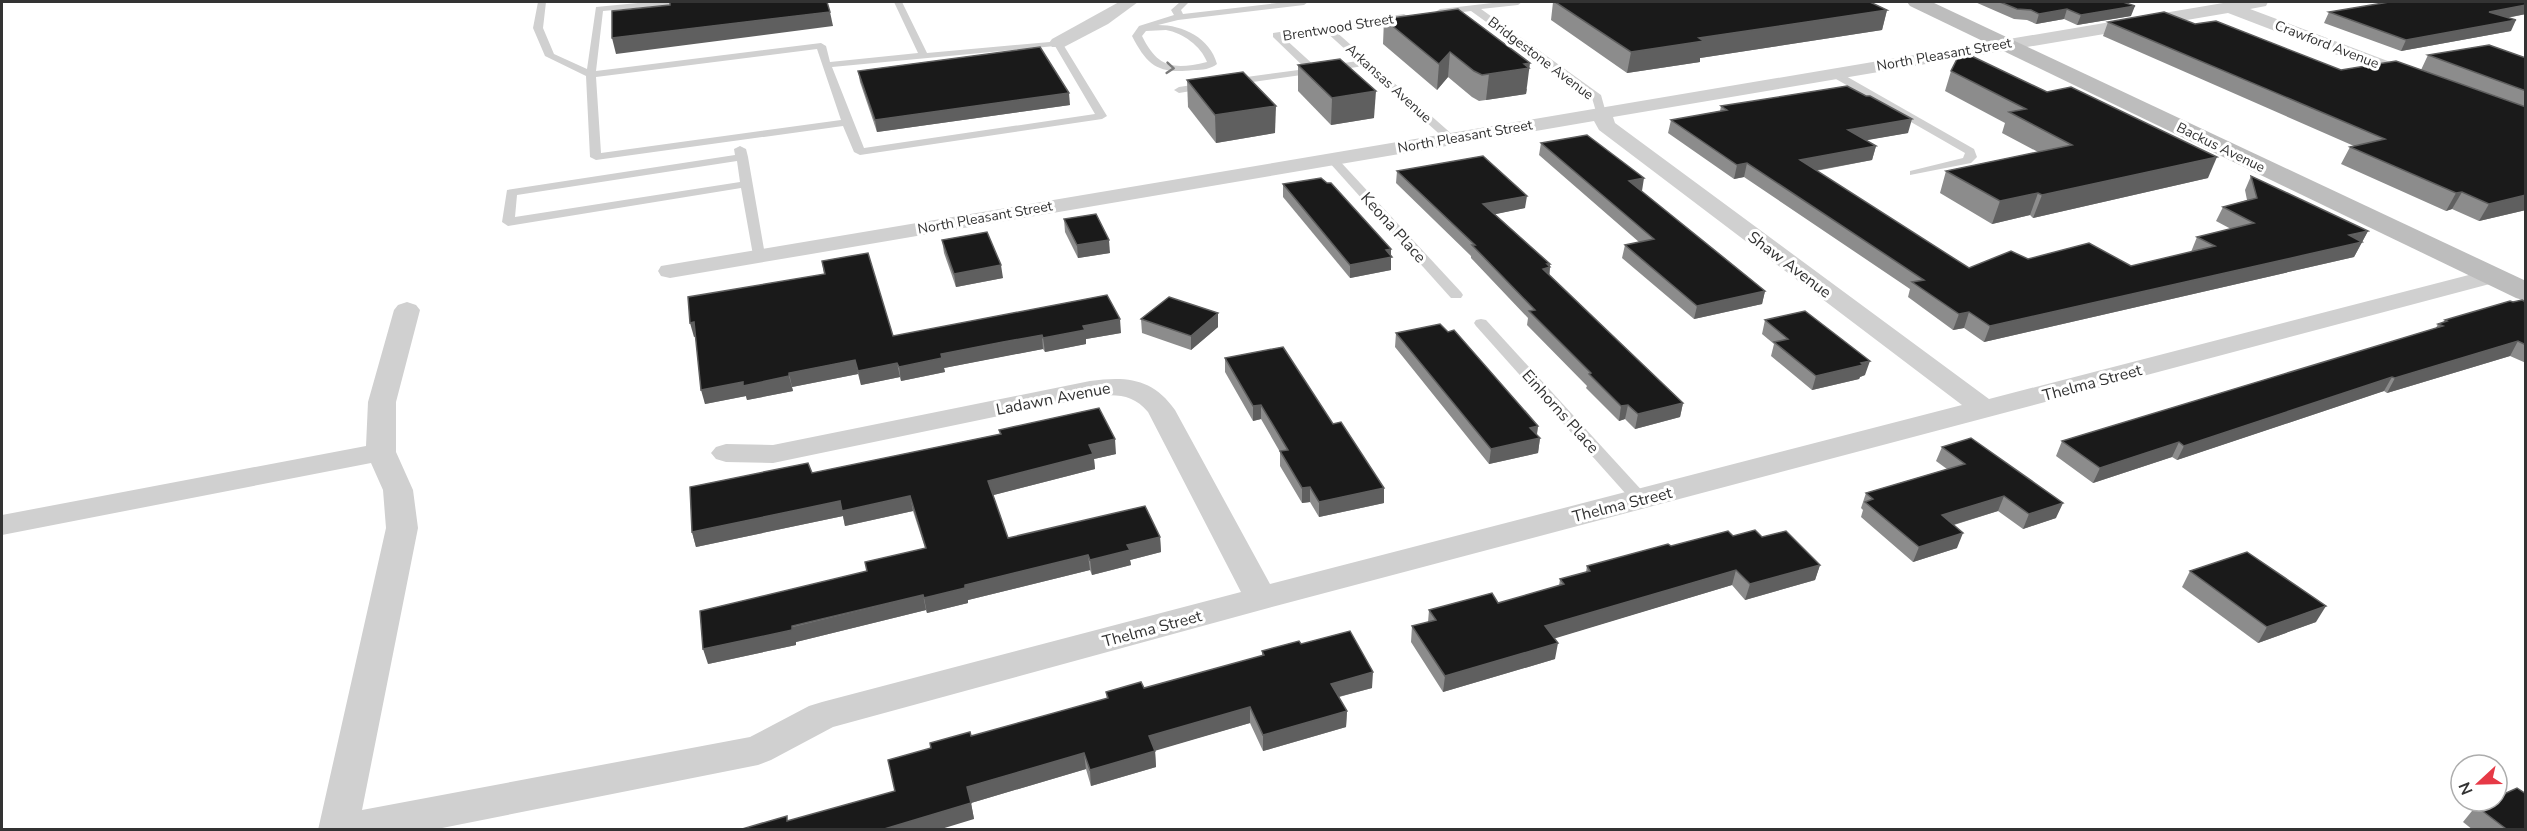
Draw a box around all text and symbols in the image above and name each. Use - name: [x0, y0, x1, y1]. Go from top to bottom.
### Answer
- street label: Brentwood Street: [1281, 9, 1395, 46]
- street label: Bridgestone Avenue: [1484, 12, 1597, 104]
- street label: Crawford Avenue: [2272, 16, 2382, 73]
- street label: North Pleasant Street: [1875, 33, 2013, 76]
- street label: Arkansas Avenue: [1342, 40, 1436, 127]
- one-way arrow: [1165, 61, 1174, 74]
- street label: North Pleasant Street: [1396, 115, 1534, 158]
- street label: Backus Avenue: [2173, 118, 2268, 177]
- street label: Keona Place: [1356, 188, 1431, 268]
- street label: North Pleasant Street: [916, 196, 1054, 239]
- street label: Shaw Avenue: [1743, 226, 1836, 303]
- street label: Thelma Street: [2040, 359, 2145, 407]
- street label: Einhorns Place: [1517, 365, 1604, 458]
- street label: Ladawn Avenue: [994, 377, 1112, 421]
- street label: Thelma Street: [1570, 482, 1675, 528]
- street label: Thelma Street: [1100, 605, 1205, 653]
- north arrow: [2449, 753, 2509, 813]
- text: N: [2454, 779, 2478, 798]

